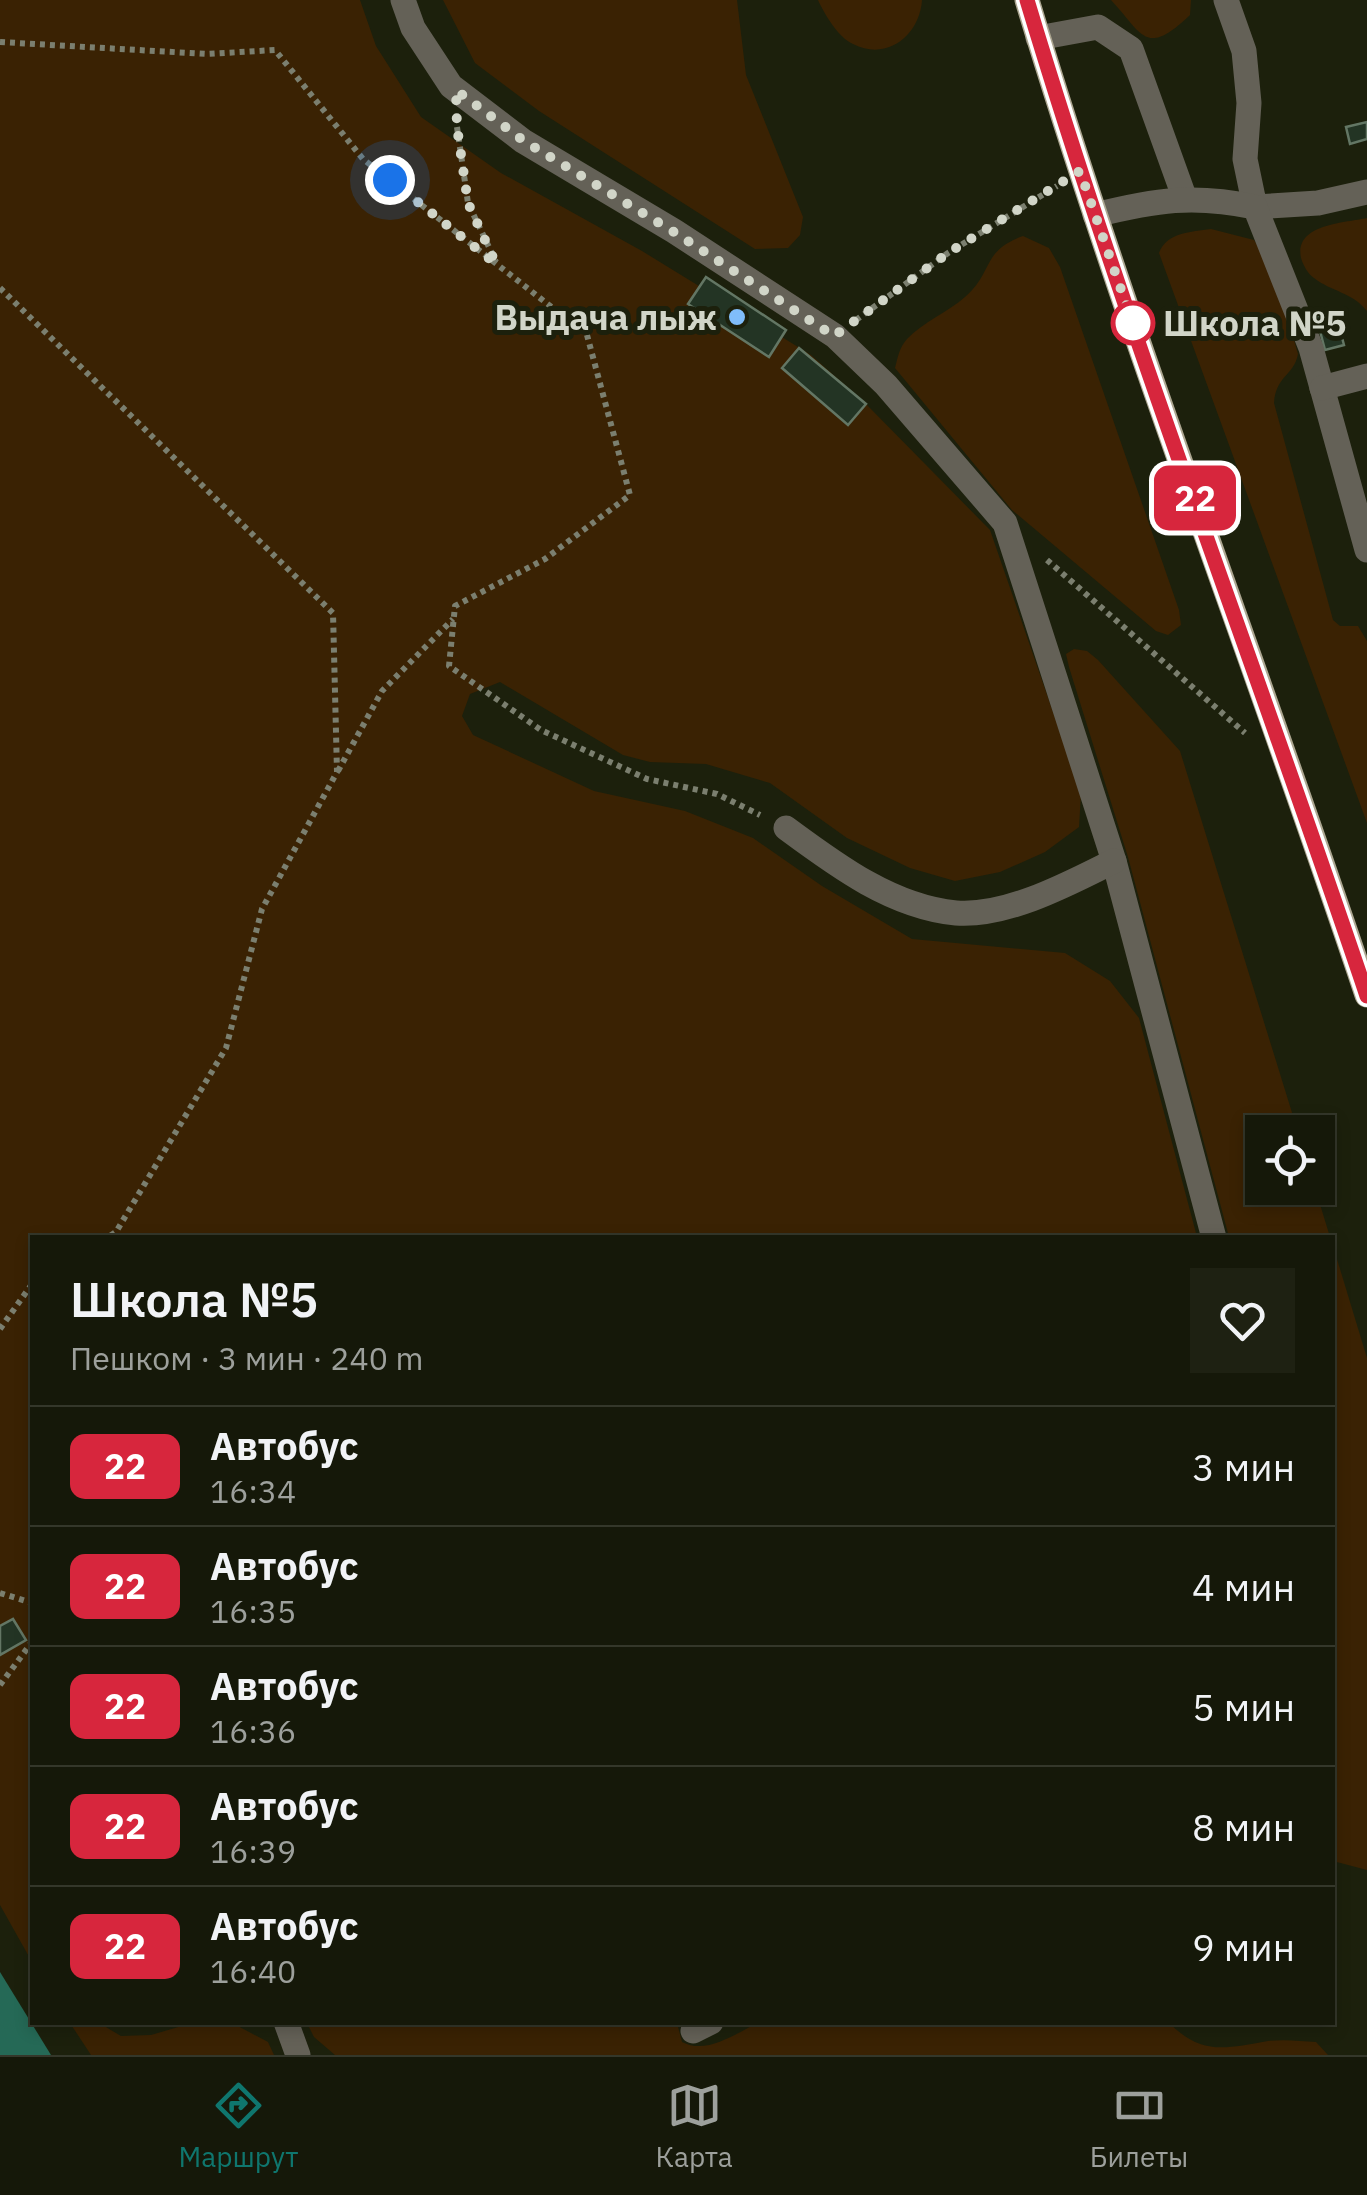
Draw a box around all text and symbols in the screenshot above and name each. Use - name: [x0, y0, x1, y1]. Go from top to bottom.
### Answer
- your location: [365, 155, 415, 205]
- place label: Выдача лыж: [495, 294, 717, 340]
- place label: Школа №5: [1163, 300, 1346, 346]
- marker: Школа №5: [1112, 302, 1154, 344]
- marker: Выдача лыж: [726, 306, 748, 328]
- line badge: 22: [1150, 466, 1240, 530]
- text: 22: [1174, 475, 1216, 521]
- map controls: [1245, 1115, 1335, 1205]
- button: locate: [1245, 1115, 1335, 1205]
- text: Школа №5: [70, 1268, 318, 1330]
- button: heart: [1190, 1268, 1295, 1373]
- text: Пешком · 3 мин · 240 m: [70, 1337, 423, 1379]
- text: Автобус: [210, 1421, 359, 1470]
- text: 3 мин: [1192, 1442, 1295, 1491]
- text: 22: [104, 1443, 146, 1489]
- text: 16:34: [210, 1470, 296, 1512]
- text: Автобус: [210, 1541, 359, 1590]
- text: 4 мин: [1192, 1562, 1295, 1611]
- text: 22: [104, 1563, 146, 1609]
- text: 16:35: [210, 1590, 296, 1632]
- text: Автобус: [210, 1661, 359, 1710]
- text: 5 мин: [1192, 1682, 1295, 1731]
- text: 22: [104, 1683, 146, 1729]
- text: 16:36: [210, 1710, 296, 1752]
- text: Автобус: [210, 1781, 359, 1830]
- text: 8 мин: [1192, 1802, 1295, 1851]
- text: 22: [104, 1803, 146, 1849]
- text: 16:39: [210, 1830, 296, 1872]
- text: Автобус: [210, 1901, 359, 1950]
- text: 9 мин: [1192, 1922, 1295, 1971]
- text: 22: [104, 1923, 146, 1969]
- text: 16:40: [210, 1950, 296, 1992]
- tab: Маршрут: [179, 2078, 298, 2175]
- tab: Карта: [656, 2078, 733, 2175]
- tab: Билеты: [1090, 2078, 1188, 2175]

